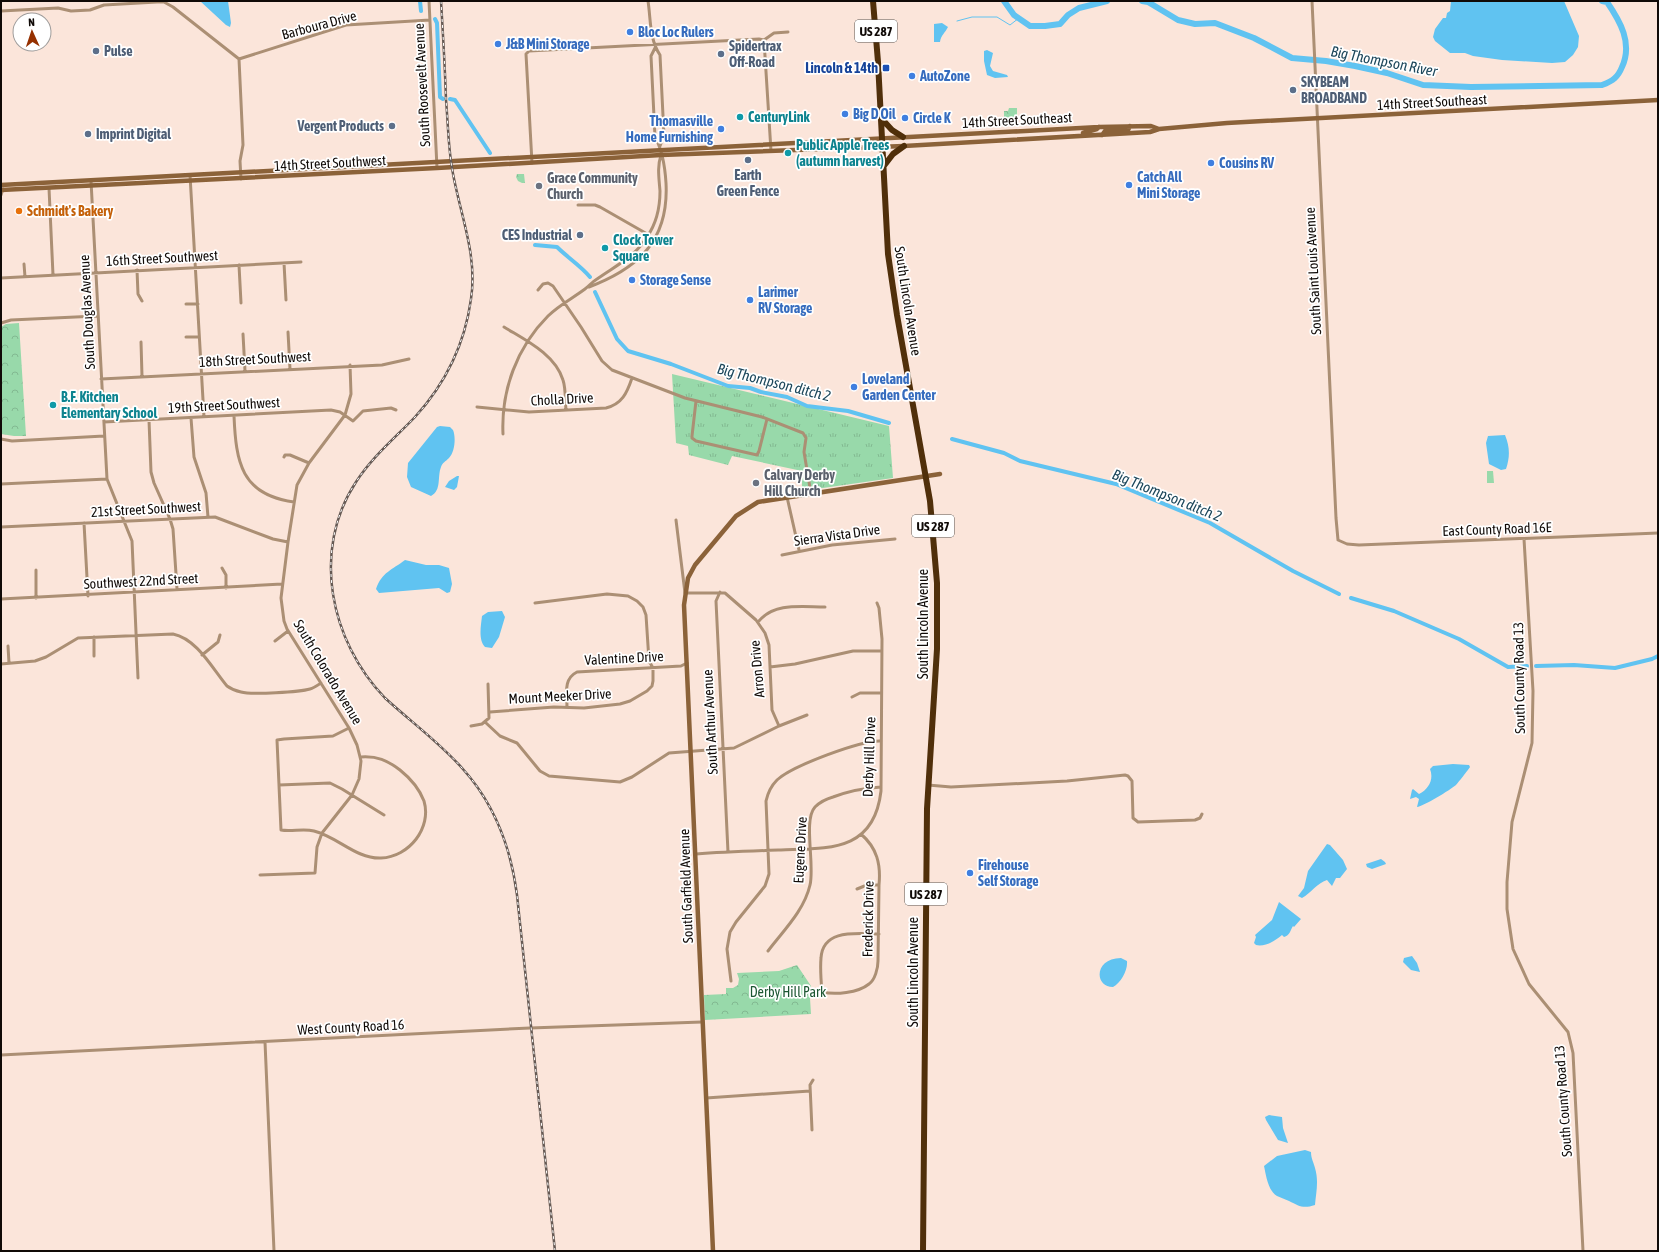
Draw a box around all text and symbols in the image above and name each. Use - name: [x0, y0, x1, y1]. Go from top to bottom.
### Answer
- street label: Barboura Drive: [280, 7, 358, 43]
- north arrow: [12, 12, 52, 52]
- text: N: [28, 16, 35, 28]
- road number: US 287: [855, 20, 897, 42]
- street label: South Roosevelt Avenue: [411, 23, 433, 147]
- place label: Bloc Loc Rulers: [638, 24, 714, 40]
- marker: Bloc Loc Rulers: [625, 27, 635, 37]
- place label: J&B Mini Storage: [505, 36, 590, 52]
- place label: Spidertrax Off-Road: [729, 38, 782, 70]
- marker: J&B Mini Storage: [493, 39, 503, 49]
- water label: Big Thompson River: [1329, 42, 1439, 80]
- place label: Pulse: [104, 43, 133, 59]
- marker: Pulse: [91, 46, 101, 56]
- marker: Spidertrax Off-Road: [716, 49, 726, 59]
- place label: Lincoln & 14th: [805, 60, 878, 76]
- marker: Lincoln & 14th: [881, 63, 891, 73]
- place label: AutoZone: [919, 68, 970, 84]
- marker: AutoZone: [907, 71, 917, 81]
- place label: SKYBEAM BROADBAND: [1301, 74, 1367, 106]
- marker: SKYBEAM BROADBAND: [1288, 85, 1298, 95]
- street label: 14th Street Southeast: [1376, 91, 1488, 113]
- place label: Big D Oil: [853, 106, 896, 122]
- place label: CenturyLink: [748, 109, 811, 125]
- marker: Big D Oil: [840, 109, 850, 119]
- street label: 14th Street Southeast: [961, 109, 1073, 131]
- place label: Circle K: [913, 110, 951, 126]
- marker: CenturyLink: [735, 112, 745, 122]
- place label: Thomasville Home Furnishing: [626, 113, 714, 145]
- marker: Circle K: [900, 113, 910, 123]
- place label: Vergent Products: [297, 118, 384, 134]
- marker: Vergent Products: [387, 121, 397, 131]
- marker: Thomasville Home Furnishing: [716, 124, 726, 134]
- place label: Imprint Digital: [96, 126, 171, 142]
- marker: Imprint Digital: [83, 129, 93, 139]
- place label: Public Apple Trees (autumn harvest): [796, 137, 889, 169]
- marker: Public Apple Trees (autumn harvest): [783, 148, 793, 158]
- street label: 14th Street Southwest: [274, 152, 386, 174]
- marker: Earth Green Fence: [743, 155, 753, 165]
- place label: Cousins RV: [1219, 155, 1274, 171]
- marker: Cousins RV: [1206, 158, 1216, 168]
- place label: Earth Green Fence: [717, 167, 779, 199]
- place label: Catch All Mini Storage: [1137, 169, 1200, 201]
- place label: Grace Community Church: [547, 170, 638, 202]
- marker: Catch All Mini Storage: [1124, 180, 1134, 190]
- marker: Grace Community Church: [534, 181, 544, 191]
- place label: Schmidt's Bakery: [27, 203, 113, 219]
- marker: Schmidt's Bakery: [14, 206, 24, 216]
- street label: South Saint Louis Avenue: [1302, 207, 1324, 335]
- place label: CES Industrial: [502, 227, 572, 243]
- marker: CES Industrial: [575, 230, 585, 240]
- place label: Clock Tower Square: [613, 232, 674, 264]
- marker: Clock Tower Square: [600, 243, 610, 253]
- street label: South Lincoln Avenue: [891, 245, 925, 357]
- street label: 16th Street Southwest: [106, 247, 218, 269]
- street label: South Douglas Avenue: [76, 254, 98, 370]
- place label: Storage Sense: [640, 272, 711, 288]
- marker: Storage Sense: [627, 275, 637, 285]
- place label: Larimer RV Storage: [758, 284, 812, 316]
- marker: Larimer RV Storage: [745, 295, 755, 305]
- street label: 18th Street Southwest: [199, 348, 311, 370]
- water label: Big Thompson ditch 2: [715, 360, 833, 404]
- place label: Loveland Garden Center: [862, 371, 936, 403]
- marker: Loveland Garden Center: [849, 382, 859, 392]
- place label: B.F. Kitchen Elementary School: [61, 389, 157, 421]
- street label: Cholla Drive: [530, 389, 594, 409]
- street label: 19th Street Southwest: [168, 394, 280, 416]
- marker: B.F. Kitchen Elementary School: [48, 400, 58, 410]
- water label: Big Thompson ditch 2: [1110, 465, 1224, 525]
- place label: Calvary Derby Hill Church: [764, 467, 835, 499]
- marker: Calvary Derby Hill Church: [751, 478, 761, 488]
- street label: 21st Street Southwest: [91, 498, 201, 520]
- road number: US 287: [912, 515, 954, 537]
- street label: East County Road 16E: [1442, 519, 1552, 539]
- street label: Sierra Vista Drive: [793, 521, 881, 549]
- street label: South Lincoln Avenue: [915, 569, 931, 679]
- street label: Southwest 22nd Street: [83, 570, 199, 592]
- street label: South Colorado Avenue: [290, 617, 366, 727]
- street label: South County Road 13: [1510, 622, 1528, 734]
- street label: Arron Drive: [747, 640, 767, 698]
- street label: Valentine Drive: [584, 648, 664, 668]
- street label: South Arthur Avenue: [699, 669, 721, 775]
- street label: Mount Meeker Drive: [508, 685, 612, 707]
- street label: Derby Hill Drive: [860, 717, 878, 797]
- street label: Eugene Drive: [790, 816, 810, 884]
- street label: South Garfield Avenue: [676, 829, 696, 943]
- place label: Firehouse Self Storage: [978, 857, 1039, 889]
- marker: Firehouse Self Storage: [965, 868, 975, 878]
- street label: Frederick Drive: [859, 881, 877, 957]
- road number: US 287: [905, 883, 947, 905]
- street label: South Lincoln Avenue: [905, 917, 921, 1027]
- park label: Derby Hill Park: [750, 984, 826, 1000]
- street label: West County Road 16: [297, 1016, 405, 1038]
- street label: South County Road 13: [1551, 1045, 1575, 1157]

